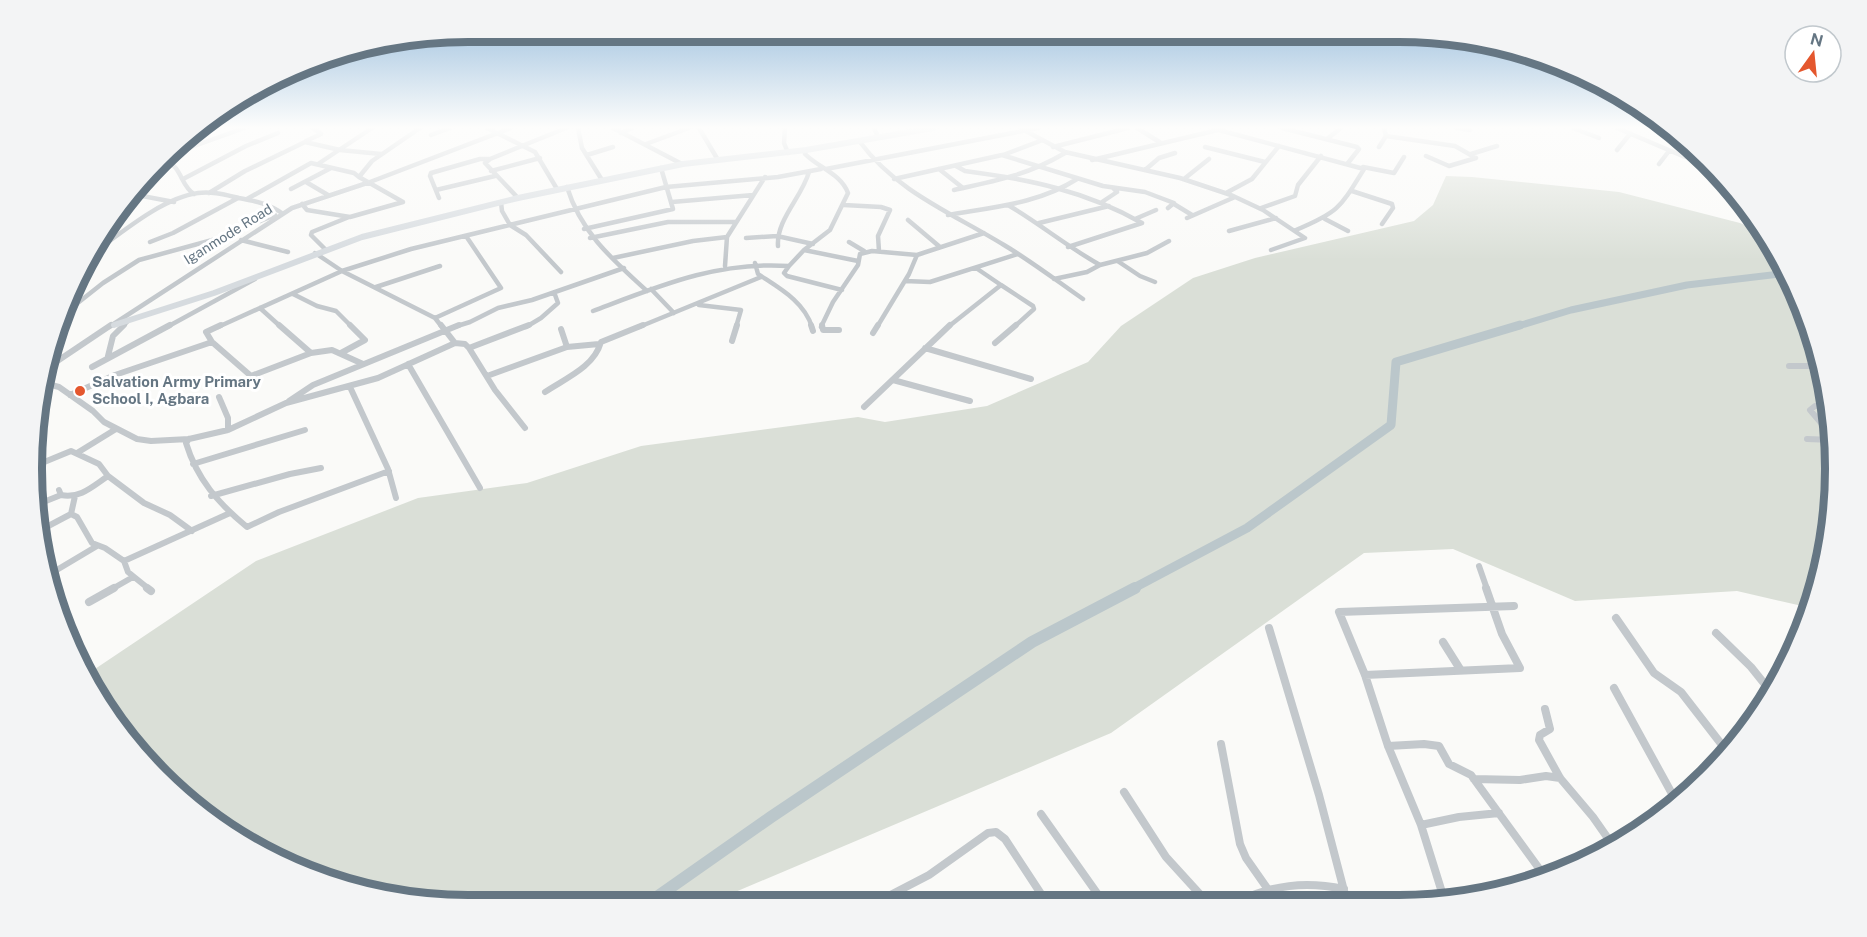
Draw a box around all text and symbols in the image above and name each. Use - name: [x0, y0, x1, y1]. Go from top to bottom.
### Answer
- north arrow: [1783, 24, 1843, 84]
- text: N: [1808, 29, 1825, 51]
- street label: Iganmode Road: [181, 200, 275, 268]
- place label: Salvation Army Primary School I, Agbara: [92, 373, 261, 407]
- marker: Salvation Army Primary School I, Agbara: [73, 384, 87, 398]

